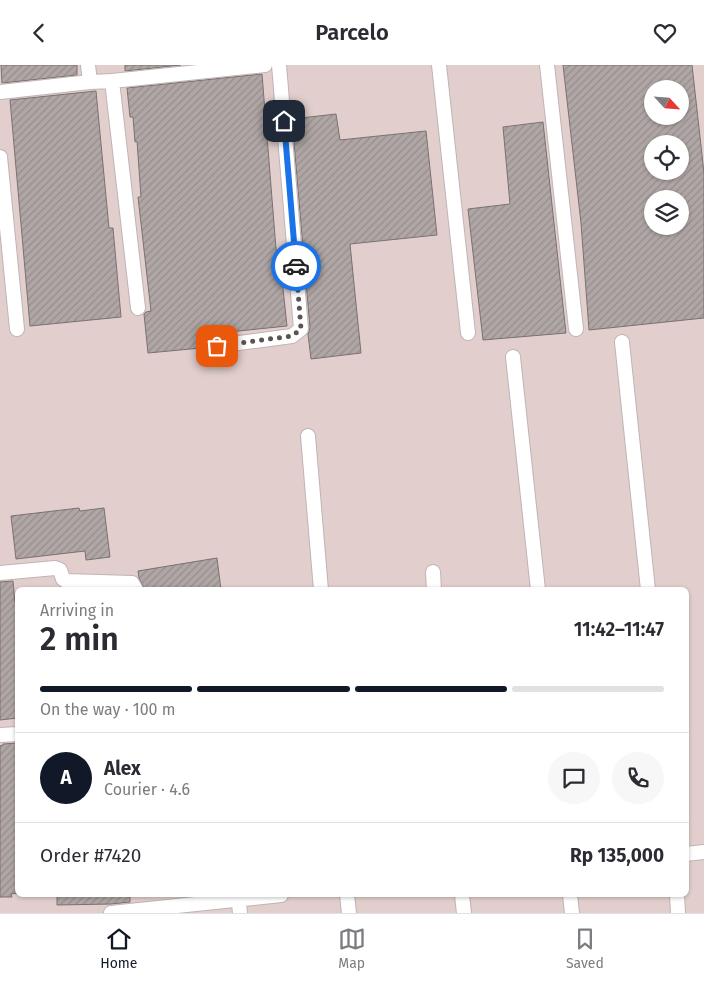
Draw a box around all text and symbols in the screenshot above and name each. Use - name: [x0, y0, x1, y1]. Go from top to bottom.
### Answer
- icon: back: [25, 19, 53, 47]
- text: Parcelo: [315, 19, 389, 46]
- icon: heart: [651, 19, 679, 47]
- north arrow: [644, 80, 689, 125]
- map controls: [644, 80, 689, 235]
- pin: [263, 100, 305, 142]
- icon: home: [270, 107, 298, 135]
- button: locate: [644, 135, 689, 180]
- button: layers: [644, 190, 689, 235]
- courier: [271, 241, 321, 291]
- icon: car: [282, 252, 310, 280]
- pin: [196, 325, 238, 367]
- icon: bag: [203, 332, 231, 360]
- text: Arriving in: [40, 601, 114, 620]
- text: 11:42–11:47: [574, 618, 664, 641]
- text: 2 min: [40, 620, 119, 658]
- text: On the way · 100 m: [40, 700, 175, 719]
- button: chat: [548, 752, 600, 804]
- button: phone: [612, 752, 664, 804]
- text: Alex: [104, 757, 141, 780]
- text: A: [60, 766, 72, 789]
- text: Courier · 4.6: [104, 780, 190, 799]
- text: Order #7420: [40, 844, 141, 867]
- text: Rp 135,000: [570, 844, 664, 867]
- tab: Home: [100, 925, 137, 972]
- tab: Map: [338, 925, 366, 972]
- tab: Saved: [566, 925, 604, 972]

